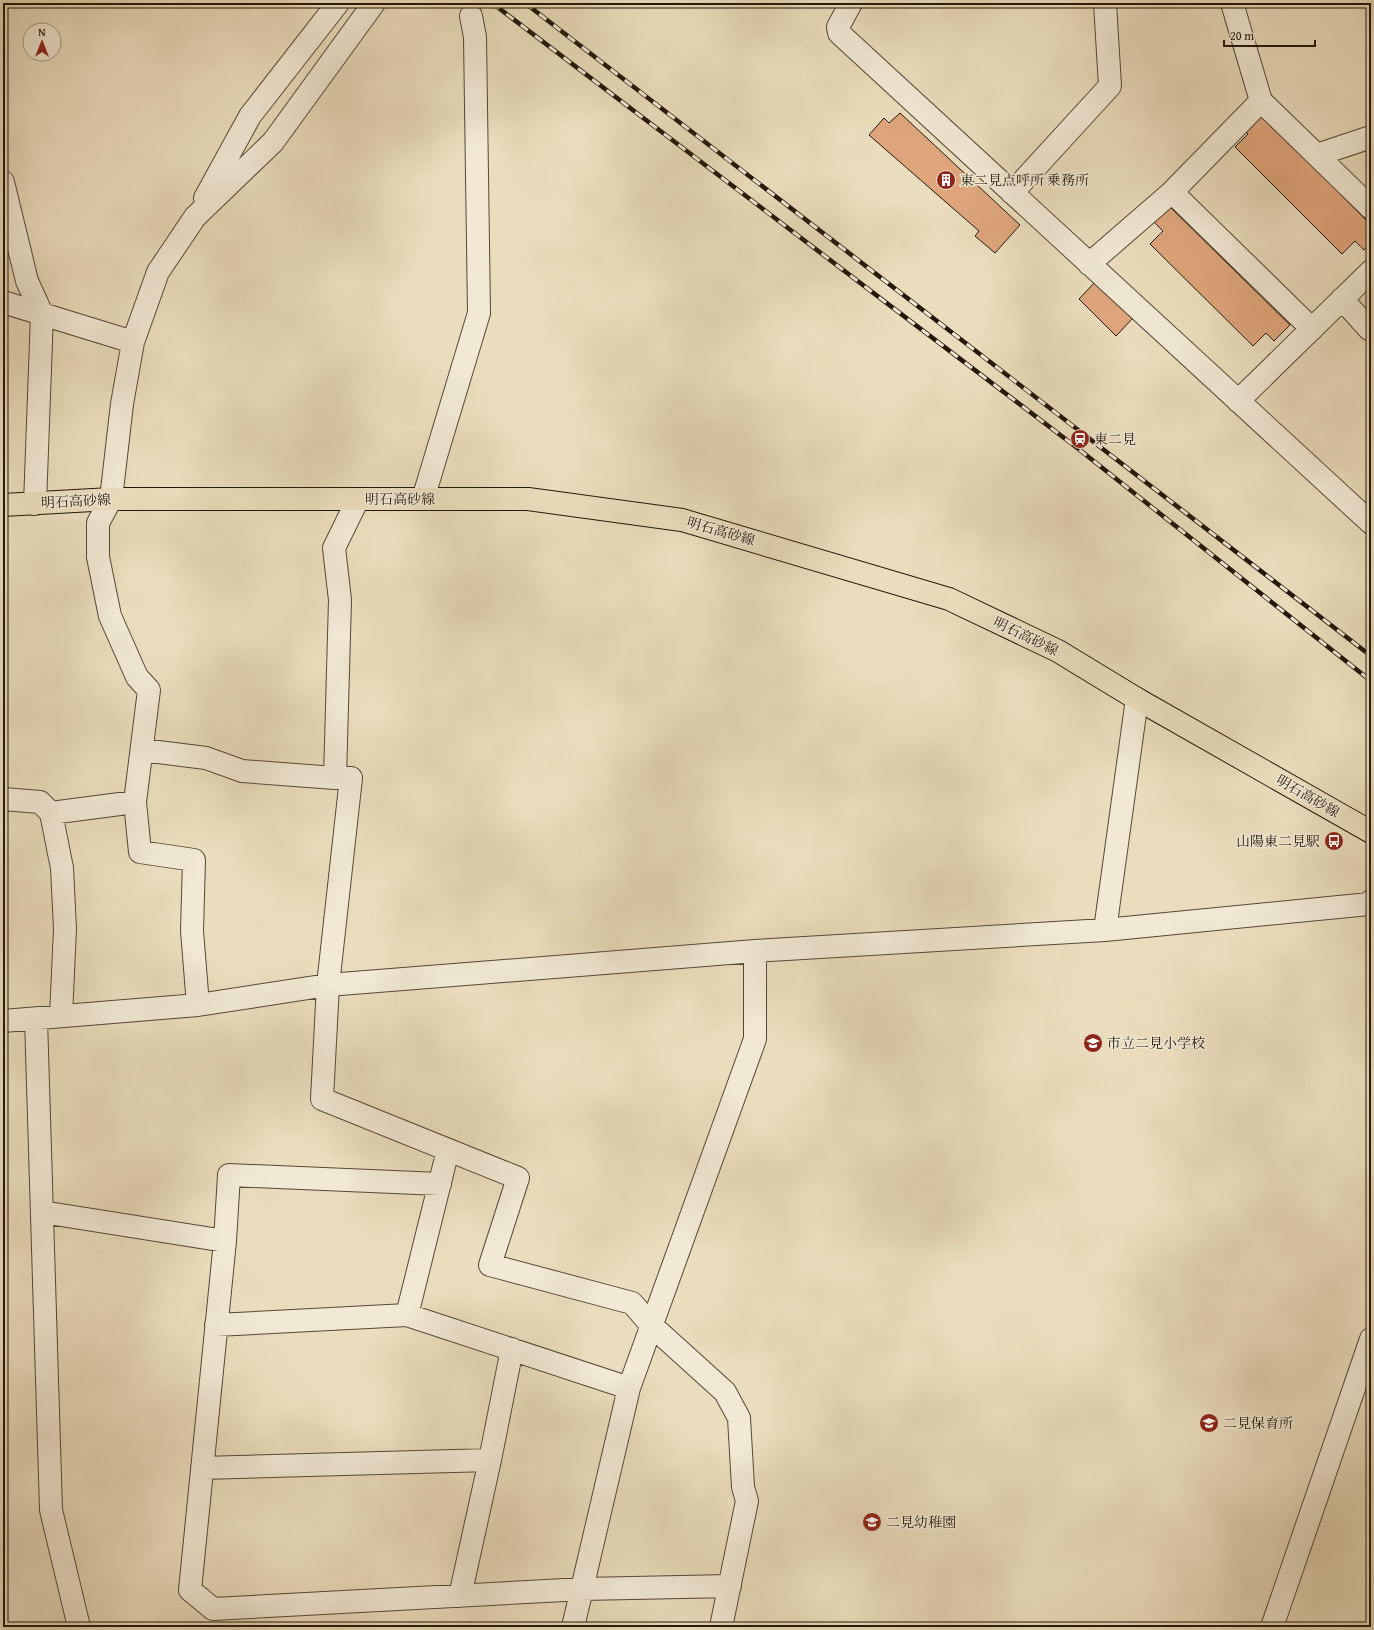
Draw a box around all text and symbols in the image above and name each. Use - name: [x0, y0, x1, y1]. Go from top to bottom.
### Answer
- north arrow: [22, 22, 62, 62]
- scale bar: [1224, 22, 1315, 48]
- text: N: [38, 24, 46, 40]
- text: 20 m: [1230, 27, 1254, 44]
- building icon: 東二見点呼所 乗務所: [935, 169, 957, 191]
- place label: 東二見点呼所 乗務所: [960, 170, 1089, 190]
- station icon: 東二見: [1069, 428, 1091, 450]
- place label: 東二見: [1094, 429, 1136, 449]
- street label: 明石高砂線: [41, 489, 111, 513]
- street label: 明石高砂線: [365, 489, 435, 509]
- street label: 明石高砂線: [685, 512, 757, 550]
- street label: 明石高砂線: [990, 612, 1062, 660]
- street label: 明石高砂線: [1273, 770, 1343, 822]
- bus stop icon: 山陽東二見駅: [1323, 830, 1345, 852]
- place label: 山陽東二見駅: [1236, 831, 1320, 851]
- school or university icon: 市立二見小学校: [1082, 1032, 1104, 1054]
- place label: 市立二見小学校: [1107, 1033, 1205, 1053]
- school or university icon: 二見保育所: [1198, 1412, 1220, 1434]
- place label: 二見保育所: [1223, 1413, 1293, 1433]
- school or university icon: 二見幼稚園: [861, 1511, 883, 1533]
- place label: 二見幼稚園: [886, 1512, 956, 1532]

